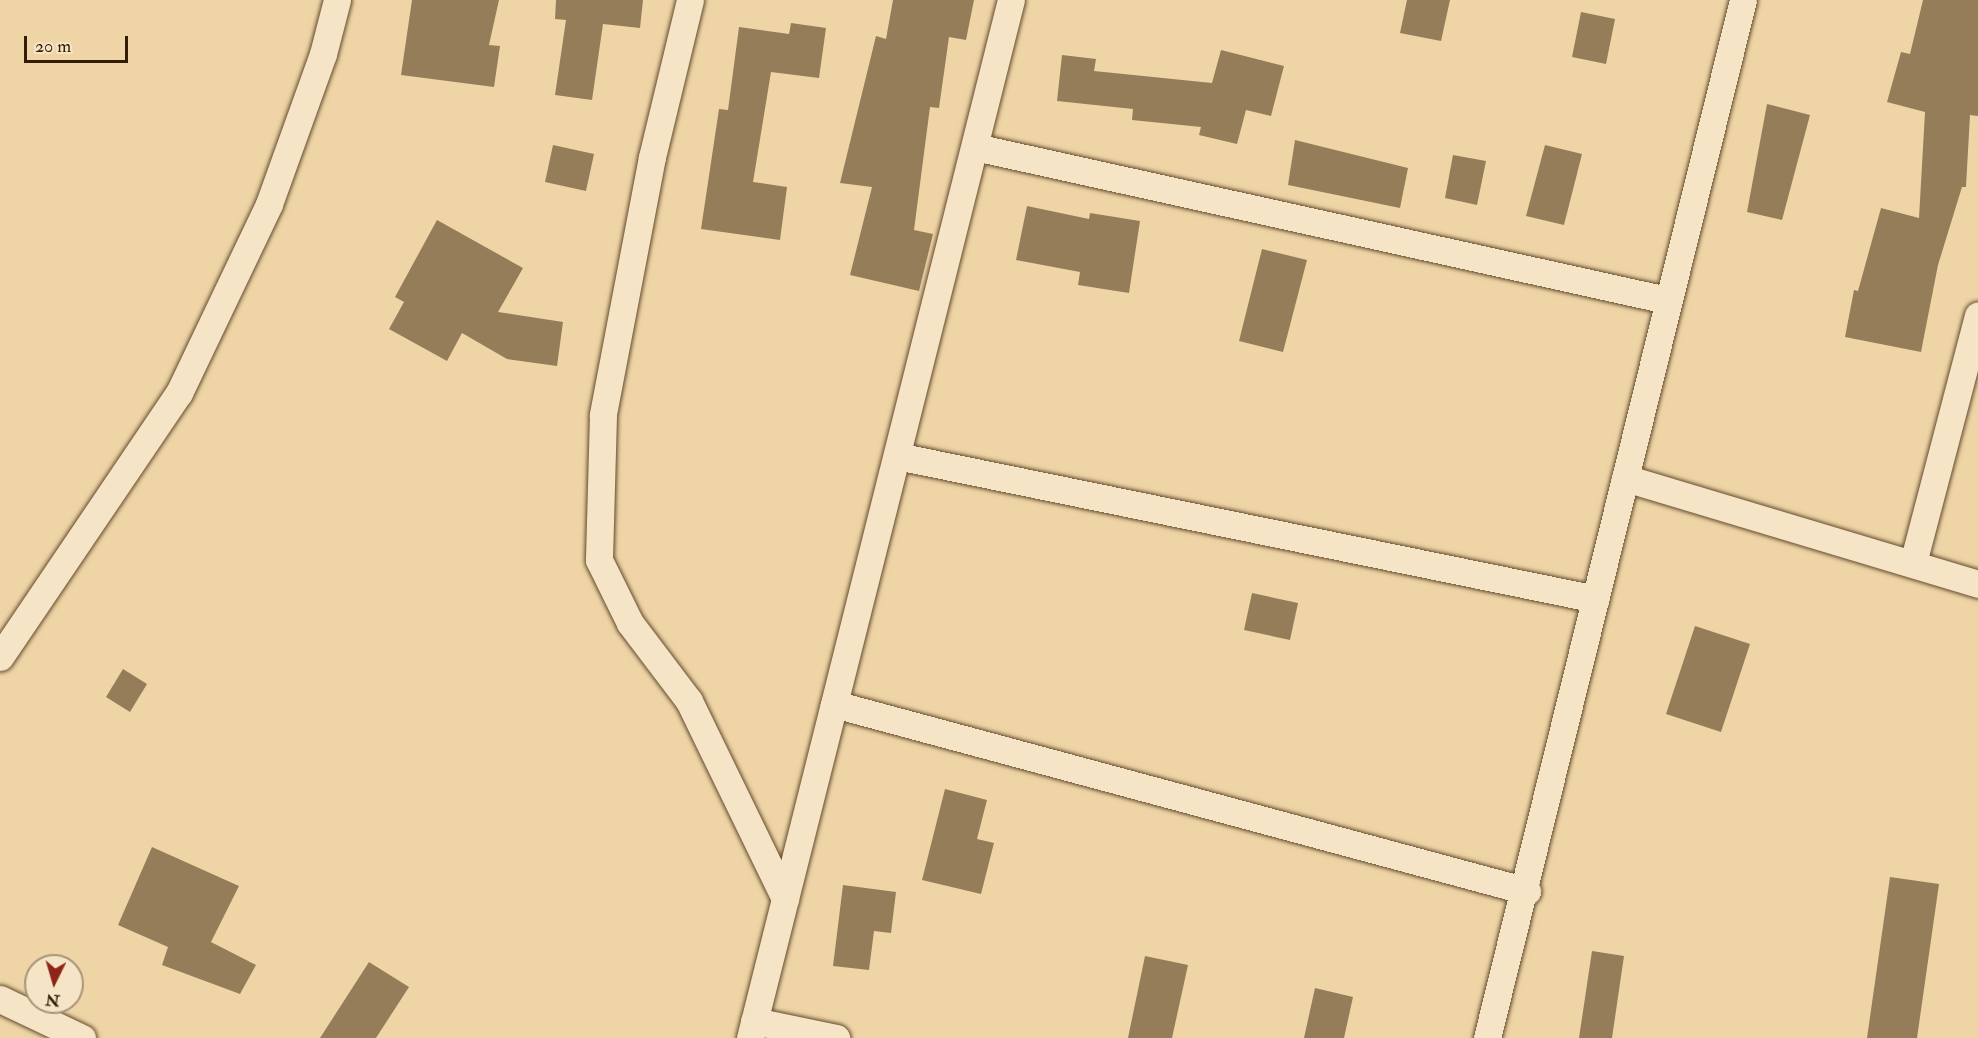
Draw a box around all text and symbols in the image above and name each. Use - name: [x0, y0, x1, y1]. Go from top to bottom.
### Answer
- scale bar: [27, 24, 130, 62]
- text: 20 m: [35, 35, 71, 58]
- north arrow: [24, 954, 84, 1014]
- text: N: [45, 989, 61, 1011]

